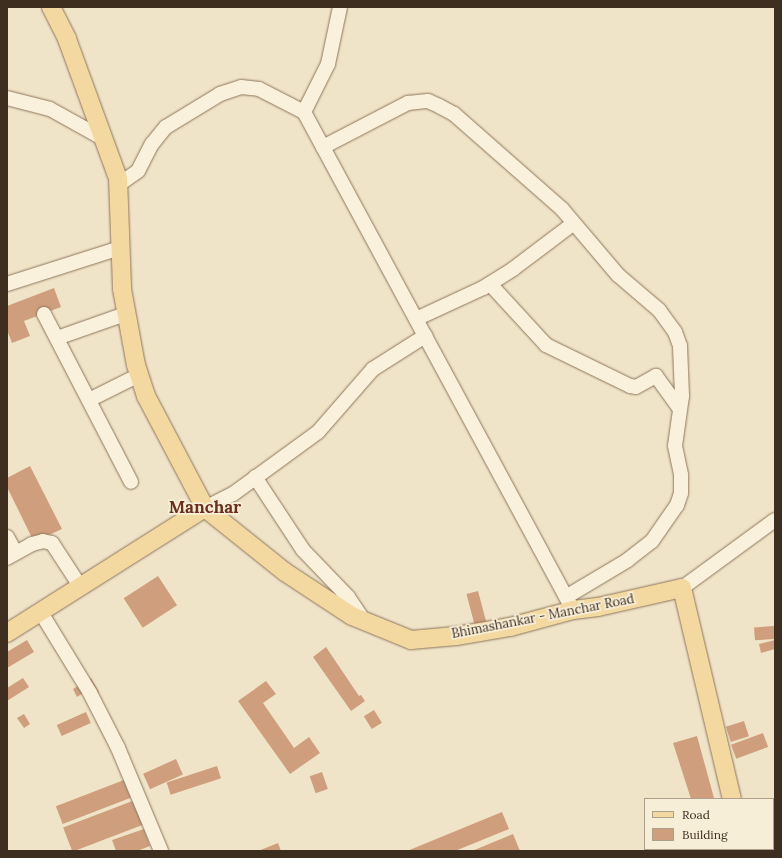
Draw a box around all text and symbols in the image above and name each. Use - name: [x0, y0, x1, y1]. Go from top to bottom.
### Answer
- district label: Manchar: [169, 498, 241, 518]
- street label: Bhimashankar - Manchar Road: [450, 592, 636, 642]
- legend: [644, 798, 774, 850]
- text: Road: [682, 807, 710, 822]
- text: Building: [682, 827, 728, 842]

